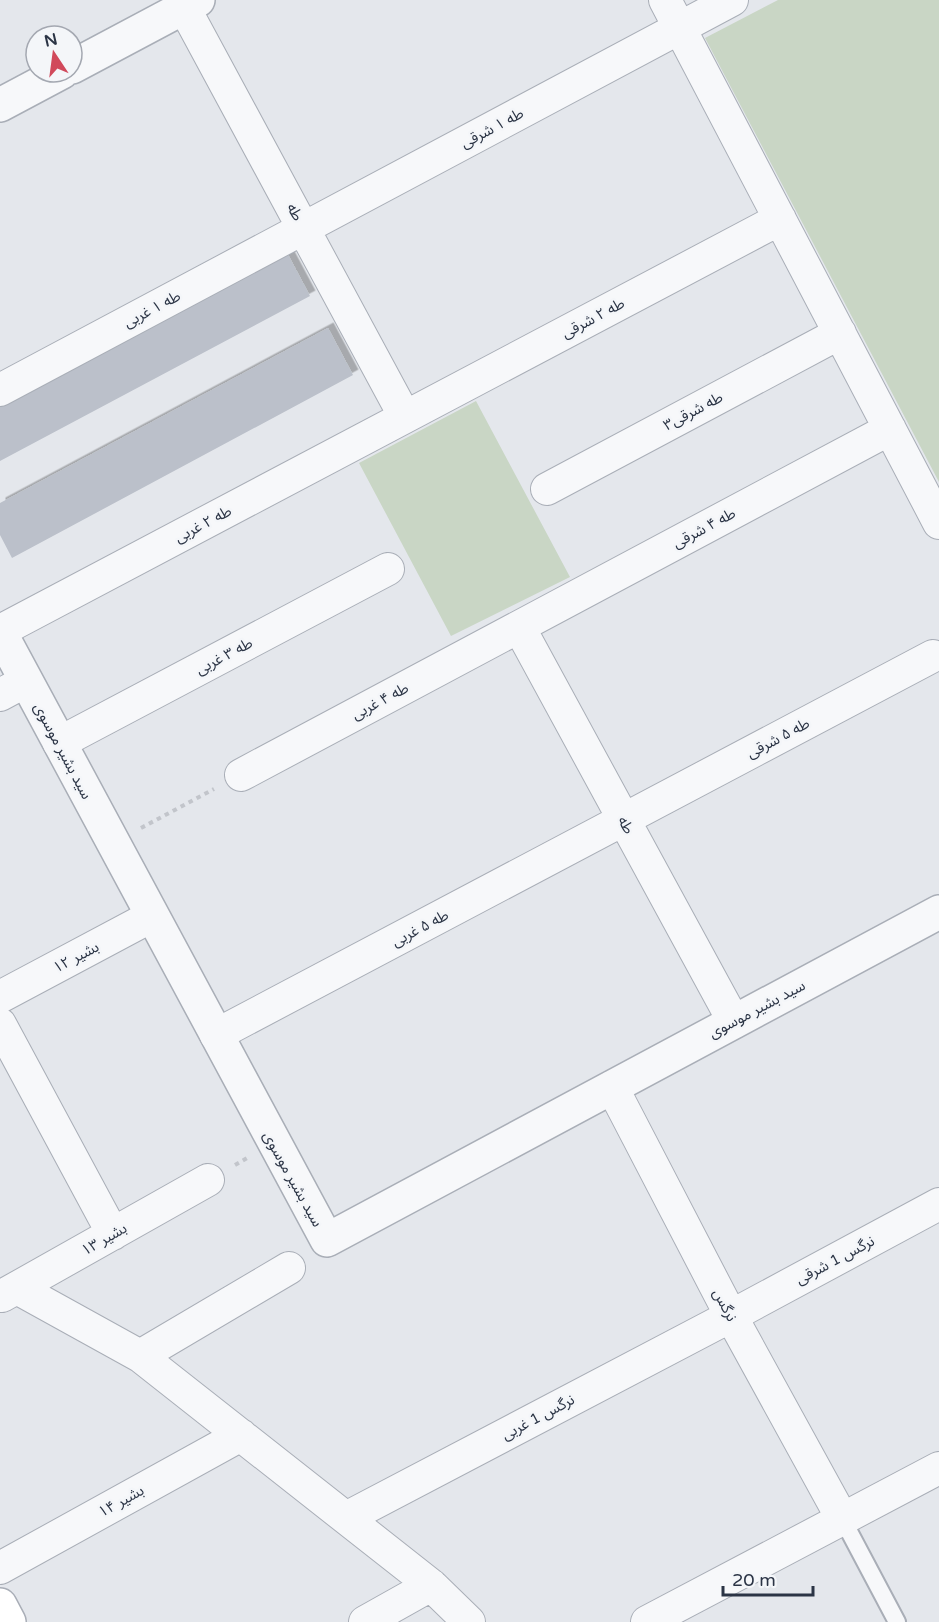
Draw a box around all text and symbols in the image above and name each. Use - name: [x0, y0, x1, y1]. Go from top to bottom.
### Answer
- north arrow: [24, 24, 84, 84]
- text: N: [42, 29, 59, 52]
- street label: طه ۱ شرقی: [457, 104, 527, 152]
- street label: طه: [283, 200, 307, 224]
- street label: طه ۱ غربی: [120, 287, 184, 331]
- street label: طه ۲ شرقی: [558, 294, 628, 342]
- street label: طه شرقی۳: [660, 388, 726, 434]
- street label: طه ۲ غربی: [171, 502, 235, 546]
- street label: طه ۴ شرقی: [669, 504, 739, 552]
- street label: طه ۳ غربی: [192, 634, 256, 678]
- street label: طه ۴ غربی: [348, 679, 412, 723]
- street label: سید بشیر موسوی: [30, 700, 96, 803]
- street label: طه ۵ شرقی: [743, 714, 813, 762]
- street label: طه: [614, 813, 638, 837]
- street label: طه ۵ غربی: [388, 906, 452, 950]
- street label: بشیر ۱۲: [50, 937, 102, 977]
- street label: سید بشیر موسوی: [706, 976, 809, 1042]
- street label: سید بشیر موسوی: [259, 1128, 327, 1230]
- street label: بشیر ۱۳: [78, 1219, 130, 1259]
- street label: نرگس 1 شرقی: [792, 1232, 878, 1288]
- street label: نرگس: [709, 1286, 741, 1324]
- street label: نرگس 1 غربی: [498, 1390, 578, 1444]
- street label: بشیر ۱۴: [95, 1481, 147, 1521]
- scale bar: [723, 1559, 813, 1597]
- text: 20 m: [732, 1569, 776, 1591]

